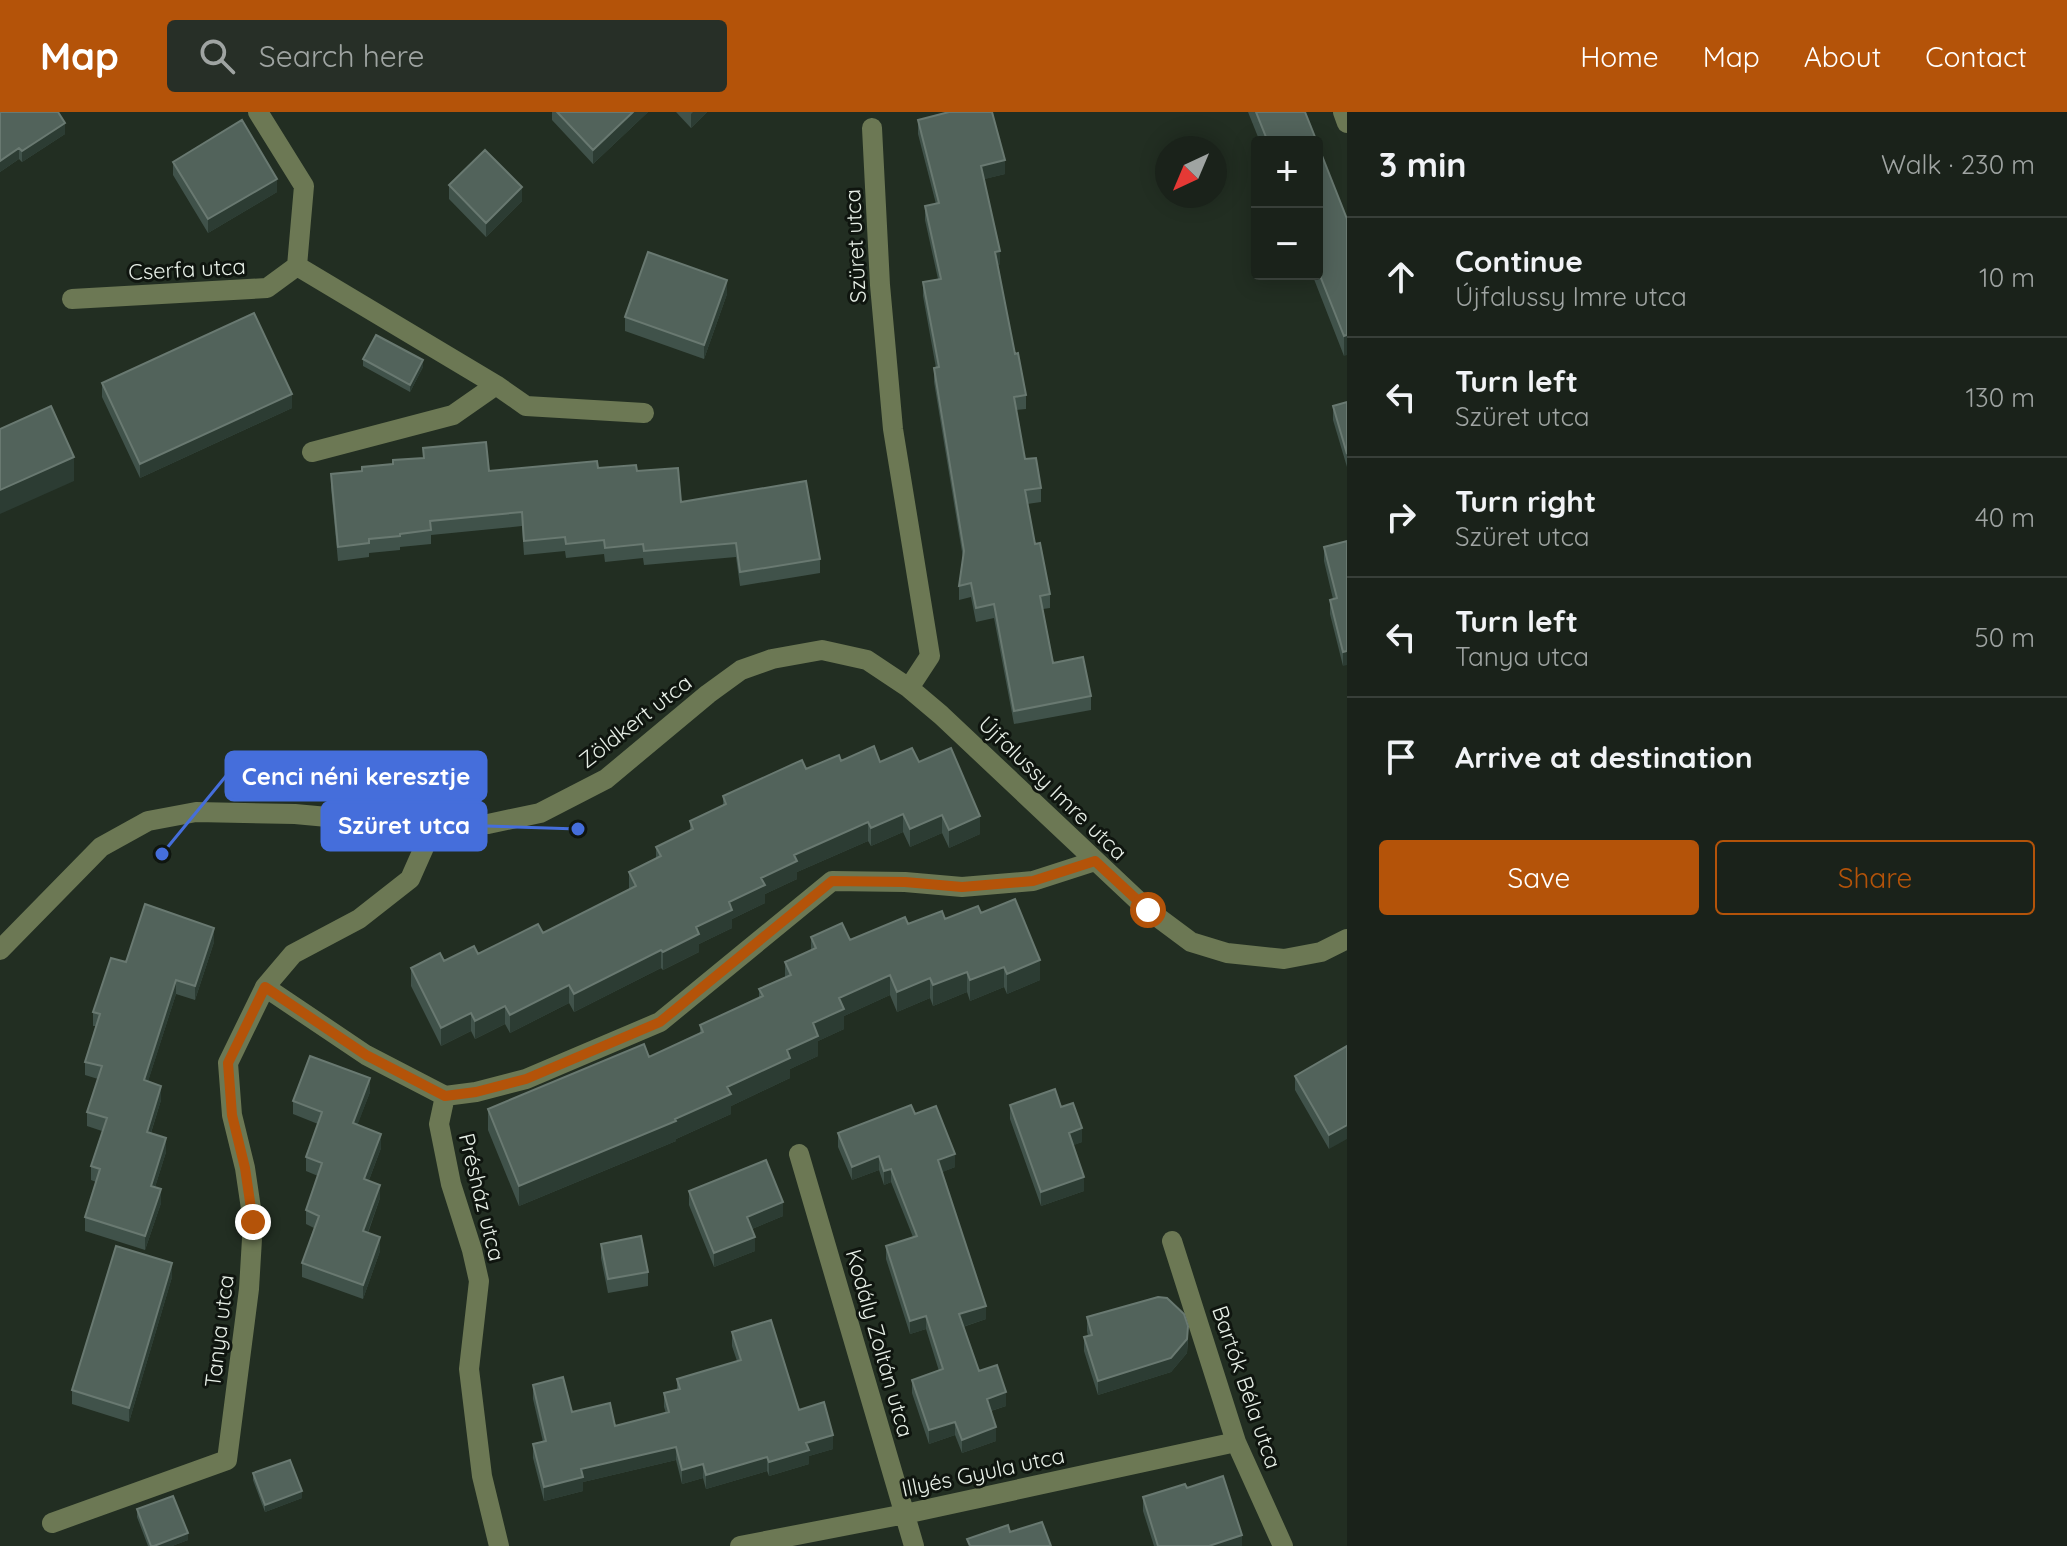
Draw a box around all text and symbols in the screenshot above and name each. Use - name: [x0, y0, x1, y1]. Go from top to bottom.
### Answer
- search box: [167, 20, 727, 92]
- text: Map: [40, 32, 119, 80]
- icon: search: [195, 34, 239, 78]
- text: Search here: [259, 37, 424, 75]
- text: Home: [1580, 39, 1659, 74]
- text: Map: [1703, 39, 1760, 74]
- text: About: [1804, 39, 1881, 74]
- text: Contact: [1925, 39, 2027, 74]
- north arrow: [1155, 136, 1227, 208]
- map controls: [1251, 136, 1323, 280]
- button: +: [1251, 136, 1323, 208]
- text: 3 min: [1379, 143, 1466, 186]
- text: Walk · 230 m: [1881, 148, 2035, 181]
- street label: Szüret utca: [838, 188, 872, 304]
- button: −: [1251, 208, 1323, 280]
- text: Continue: [1455, 242, 1583, 280]
- street label: Cserfa utca: [128, 252, 246, 286]
- icon: ahead: [1379, 255, 1423, 299]
- text: 10 m: [1979, 261, 2035, 294]
- text: Újfalussy Imre utca: [1455, 280, 1687, 313]
- text: Turn left: [1455, 362, 1578, 400]
- icon: left: [1379, 375, 1423, 419]
- text: 130 m: [1965, 381, 2035, 414]
- text: Szüret utca: [1455, 400, 1590, 433]
- text: Turn right: [1455, 482, 1596, 520]
- icon: right: [1379, 495, 1423, 539]
- text: 40 m: [1975, 501, 2035, 534]
- text: Szüret utca: [1455, 520, 1590, 553]
- text: Turn left: [1455, 602, 1578, 640]
- icon: left: [1379, 615, 1423, 659]
- text: 50 m: [1975, 621, 2035, 654]
- text: Tanya utca: [1455, 640, 1589, 673]
- street label: Zöldkert utca: [573, 668, 697, 774]
- street label: Újfalussy Imre utca: [973, 710, 1133, 866]
- icon: arrive: [1379, 735, 1423, 779]
- text: Arrive at destination: [1455, 738, 1753, 776]
- callout: Cenci néni keresztje: [226, 752, 486, 800]
- text: Cenci néni keresztje: [242, 761, 470, 791]
- callout: Szüret utca: [322, 802, 486, 850]
- text: Szüret utca: [338, 810, 470, 840]
- button: Save: [1379, 840, 1699, 915]
- button: Share: [1715, 840, 2035, 915]
- route start: [1130, 892, 1166, 928]
- street label: Présház utca: [453, 1130, 511, 1264]
- route end: [235, 1204, 271, 1240]
- street label: Kodály Zoltán utca: [840, 1246, 920, 1440]
- street label: Tanya utca: [198, 1273, 240, 1389]
- street label: Bartók Béla utca: [1206, 1302, 1288, 1472]
- street label: Illyés Gyula utca: [899, 1441, 1067, 1503]

